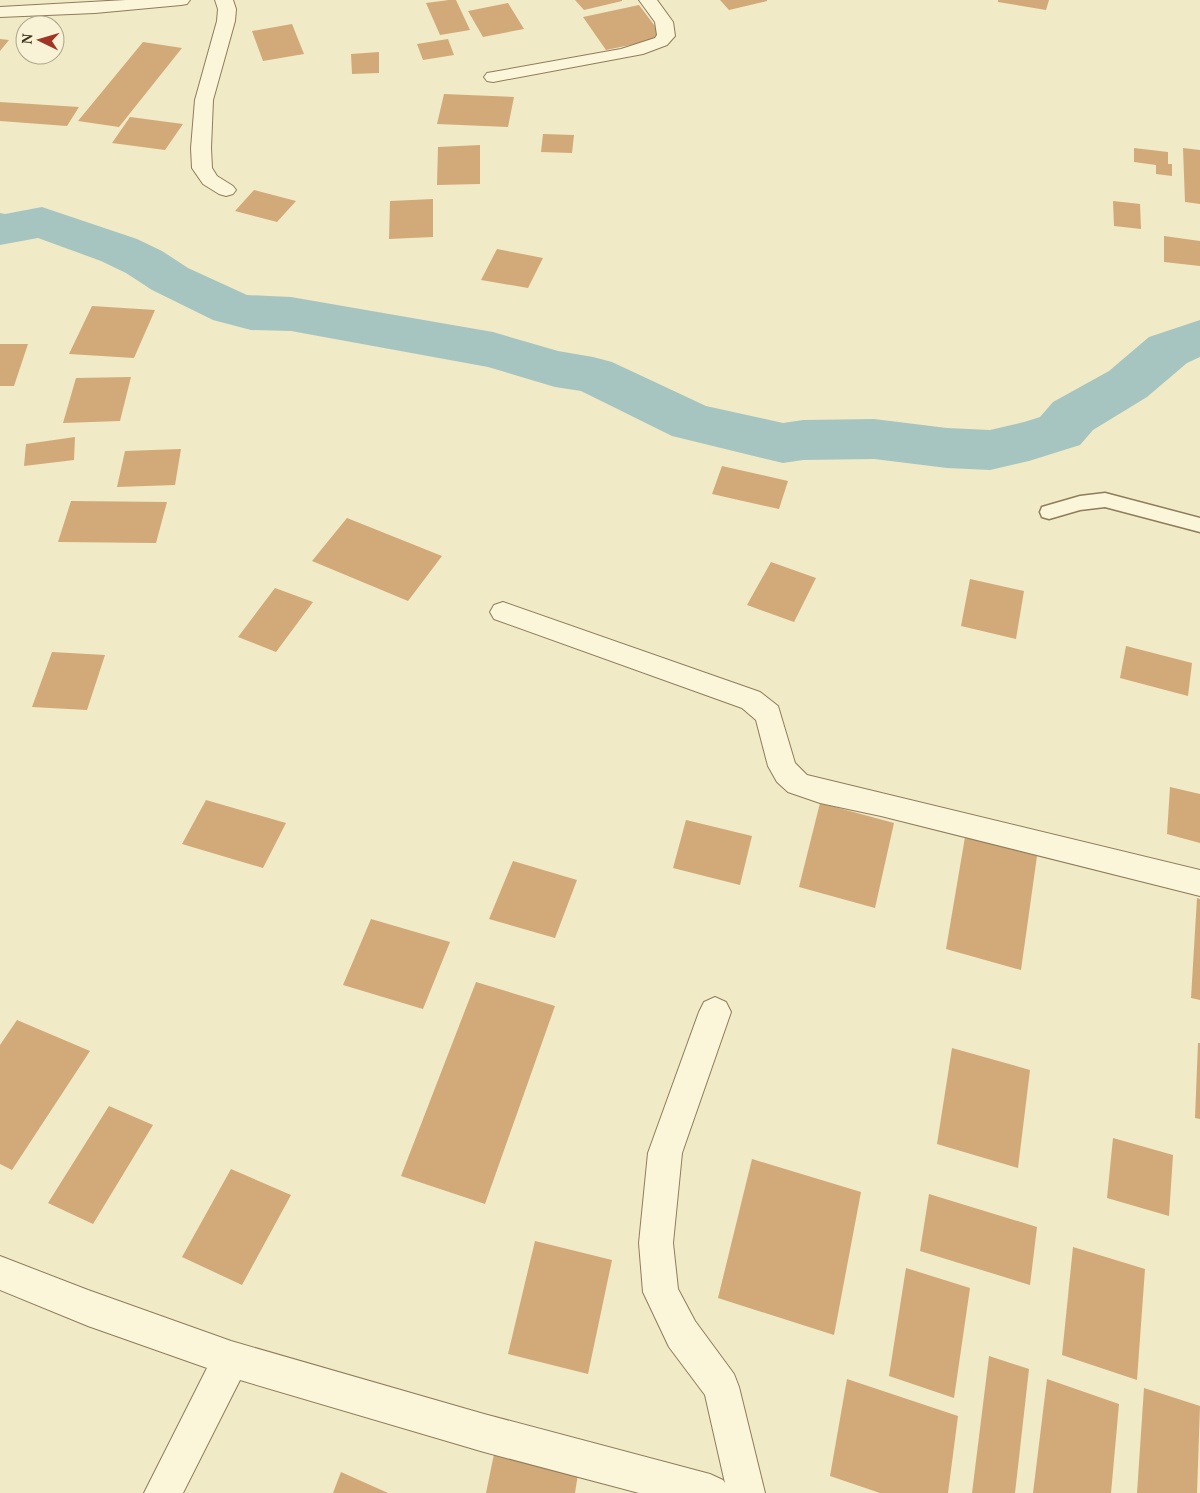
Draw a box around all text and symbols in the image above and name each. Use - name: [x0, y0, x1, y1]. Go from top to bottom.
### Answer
- north arrow: [15, 15, 65, 65]
- text: N: [17, 32, 37, 45]

